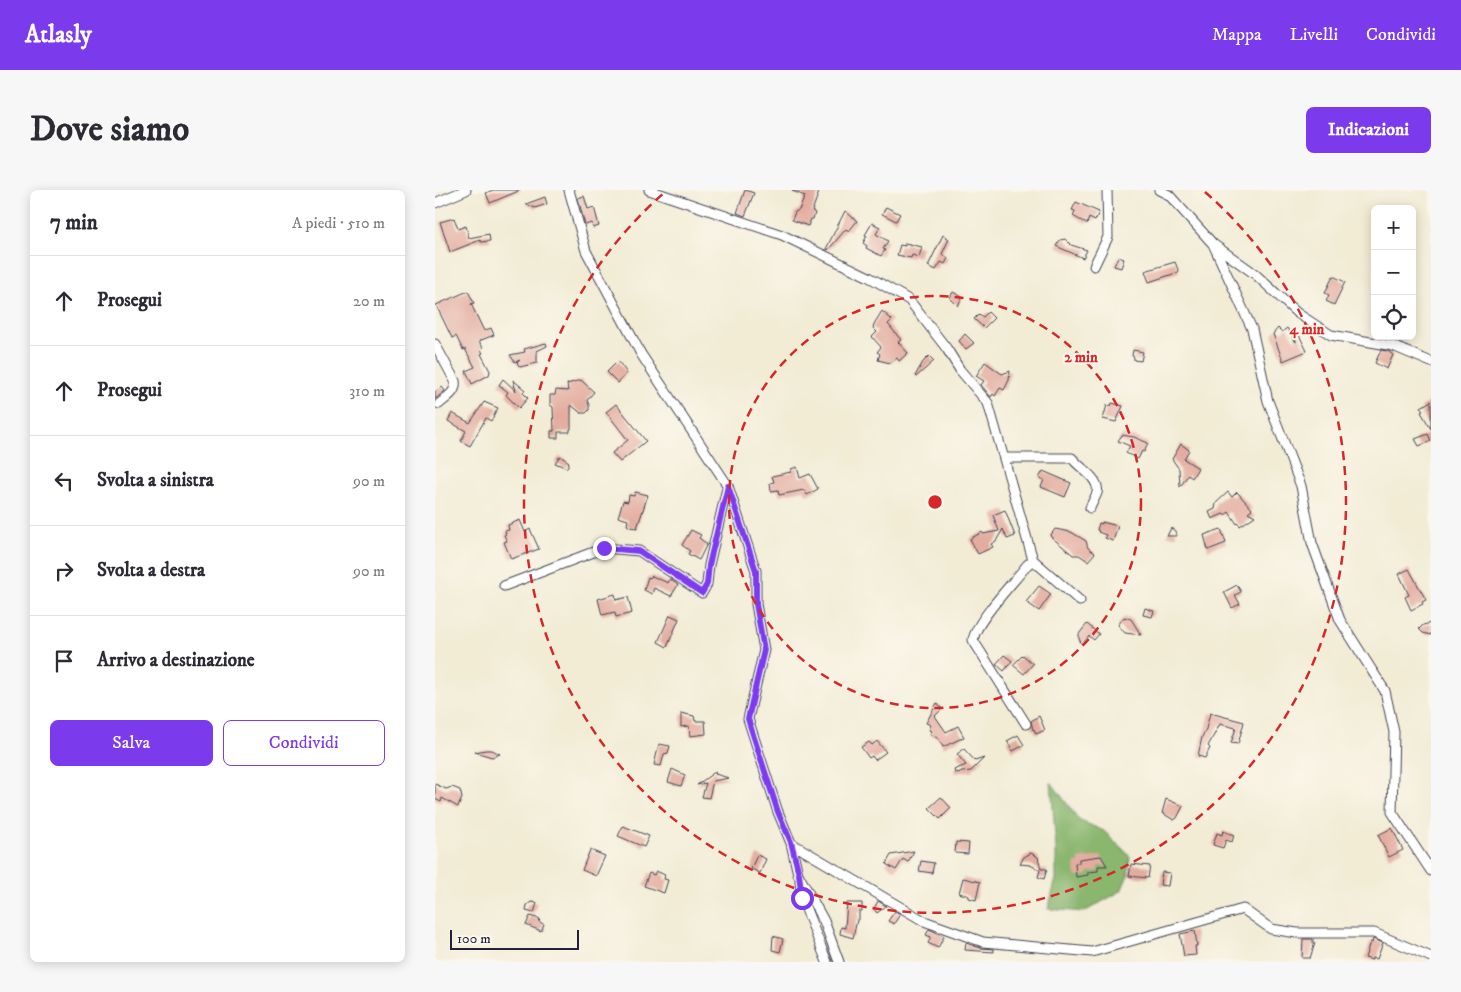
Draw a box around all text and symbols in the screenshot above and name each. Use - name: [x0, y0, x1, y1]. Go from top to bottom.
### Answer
- text: Atlasly: [25, 20, 92, 50]
- text: Mappa: [1212, 24, 1262, 46]
- text: Livelli: [1290, 24, 1338, 46]
- text: Condividi: [1366, 24, 1436, 46]
- button: Indicazioni: [1306, 107, 1431, 153]
- text: Dove siamo: [30, 108, 189, 152]
- map controls: [1371, 205, 1416, 340]
- button: +: [1371, 205, 1416, 250]
- text: 7 min: [50, 210, 98, 236]
- text: A piedi · 510 m: [292, 213, 385, 233]
- button: −: [1371, 250, 1416, 295]
- icon: ahead: [50, 287, 78, 315]
- text: Prosegui: [97, 289, 162, 312]
- text: 20 m: [353, 291, 385, 311]
- button: locate: [1371, 295, 1416, 340]
- text: 4 min: [1289, 320, 1325, 339]
- text: 2 min: [1064, 348, 1098, 367]
- icon: ahead: [50, 377, 78, 405]
- text: Prosegui: [97, 379, 162, 402]
- text: 310 m: [349, 381, 385, 401]
- icon: left: [50, 467, 78, 495]
- text: Svolta a sinistra: [97, 469, 214, 492]
- text: 90 m: [353, 471, 385, 491]
- centre of rings: [926, 493, 944, 511]
- route end: [593, 537, 616, 560]
- icon: right: [50, 557, 78, 585]
- text: Svolta a destra: [97, 559, 205, 582]
- text: 90 m: [353, 561, 385, 581]
- icon: arrive: [50, 647, 78, 675]
- text: Arrivo a destinazione: [97, 649, 255, 672]
- button: Salva: [50, 720, 213, 766]
- button: Condividi: [223, 720, 385, 766]
- route start: [791, 887, 814, 910]
- scale bar: [450, 927, 579, 950]
- text: 100 m: [457, 930, 491, 948]

